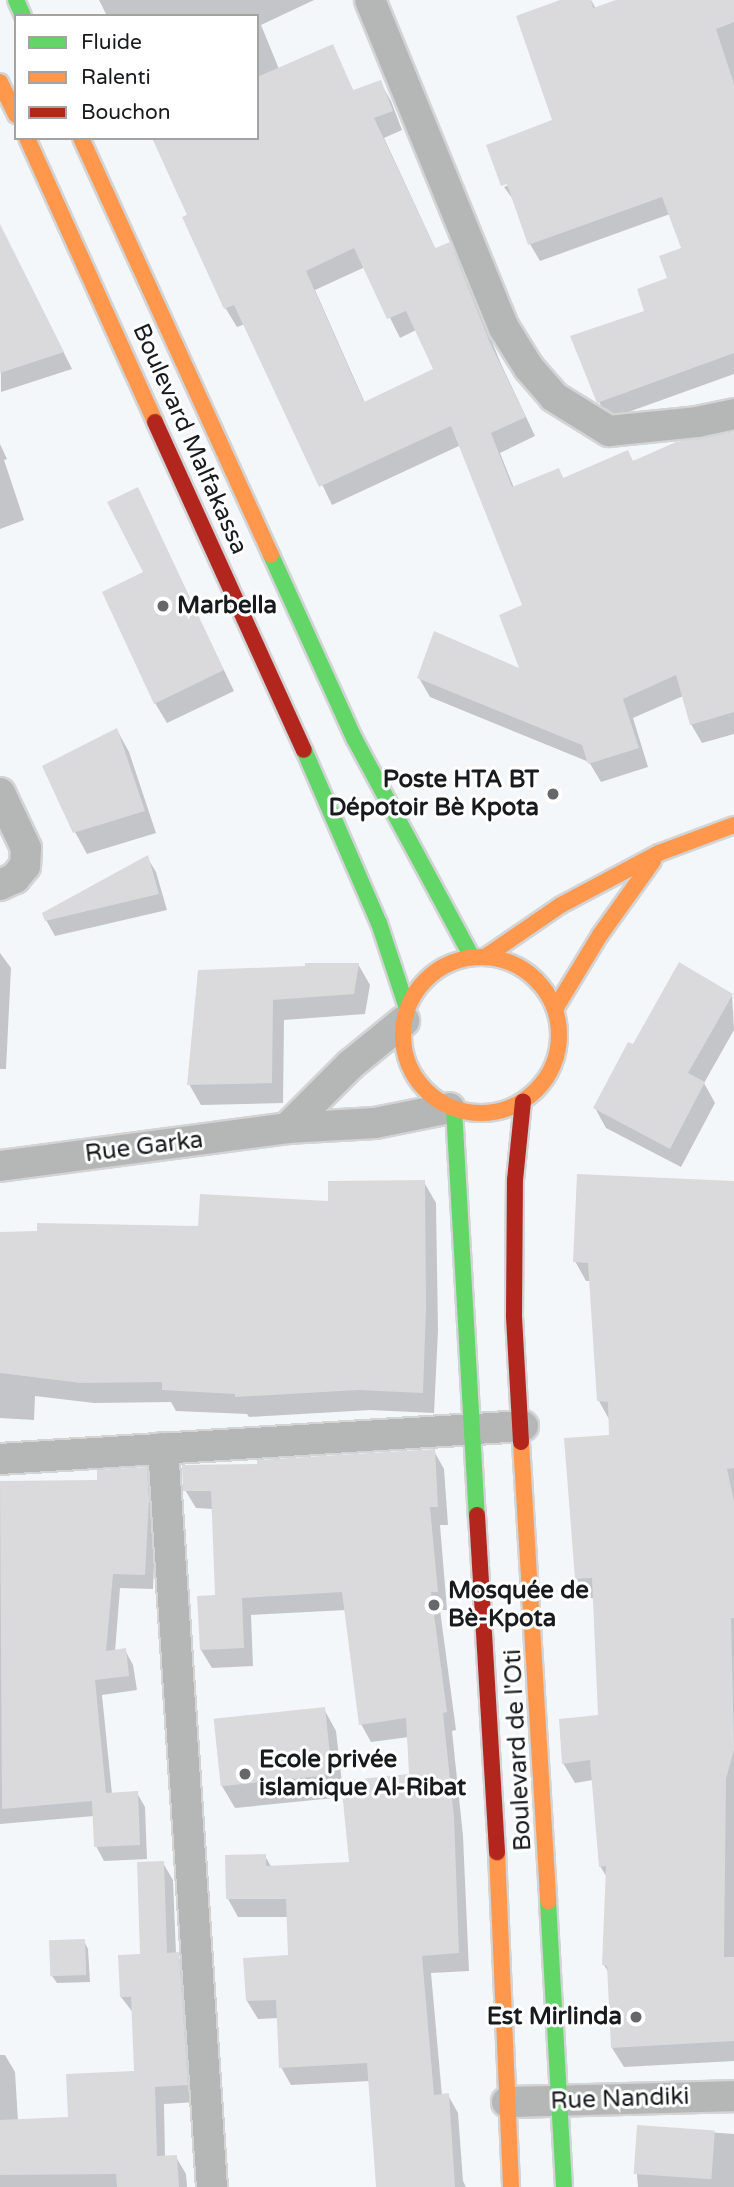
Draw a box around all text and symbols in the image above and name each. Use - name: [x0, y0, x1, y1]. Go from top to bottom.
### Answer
- legend: [14, 14, 259, 140]
- text: Fluide: [81, 30, 142, 55]
- text: Ralenti: [81, 65, 151, 90]
- text: Bouchon: [81, 100, 171, 125]
- street label: Boulevard Malfakassa: [126, 319, 254, 559]
- place label: Marbella: [177, 592, 277, 620]
- marker: Marbella: [155, 598, 171, 614]
- place label: Poste HTA BT Dépotoir Bè Kpota: [328, 766, 539, 822]
- marker: Poste HTA BT Dépotoir Bè Kpota: [545, 786, 561, 802]
- street label: Rue Garka: [83, 1125, 205, 1169]
- place label: Mosquée de Bè-Kpota: [448, 1577, 589, 1633]
- marker: Mosquée de Bè-Kpota: [426, 1597, 442, 1613]
- street label: Boulevard de l'Oti: [498, 1648, 538, 1852]
- place label: Ecole privée islamique Al-Ribat: [259, 1746, 466, 1802]
- marker: Ecole privée islamique Al-Ribat: [237, 1766, 253, 1782]
- place label: Est Mirlinda: [487, 2003, 622, 2031]
- marker: Est Mirlinda: [628, 2009, 644, 2025]
- street label: Rue Nandiki: [550, 2082, 690, 2116]

